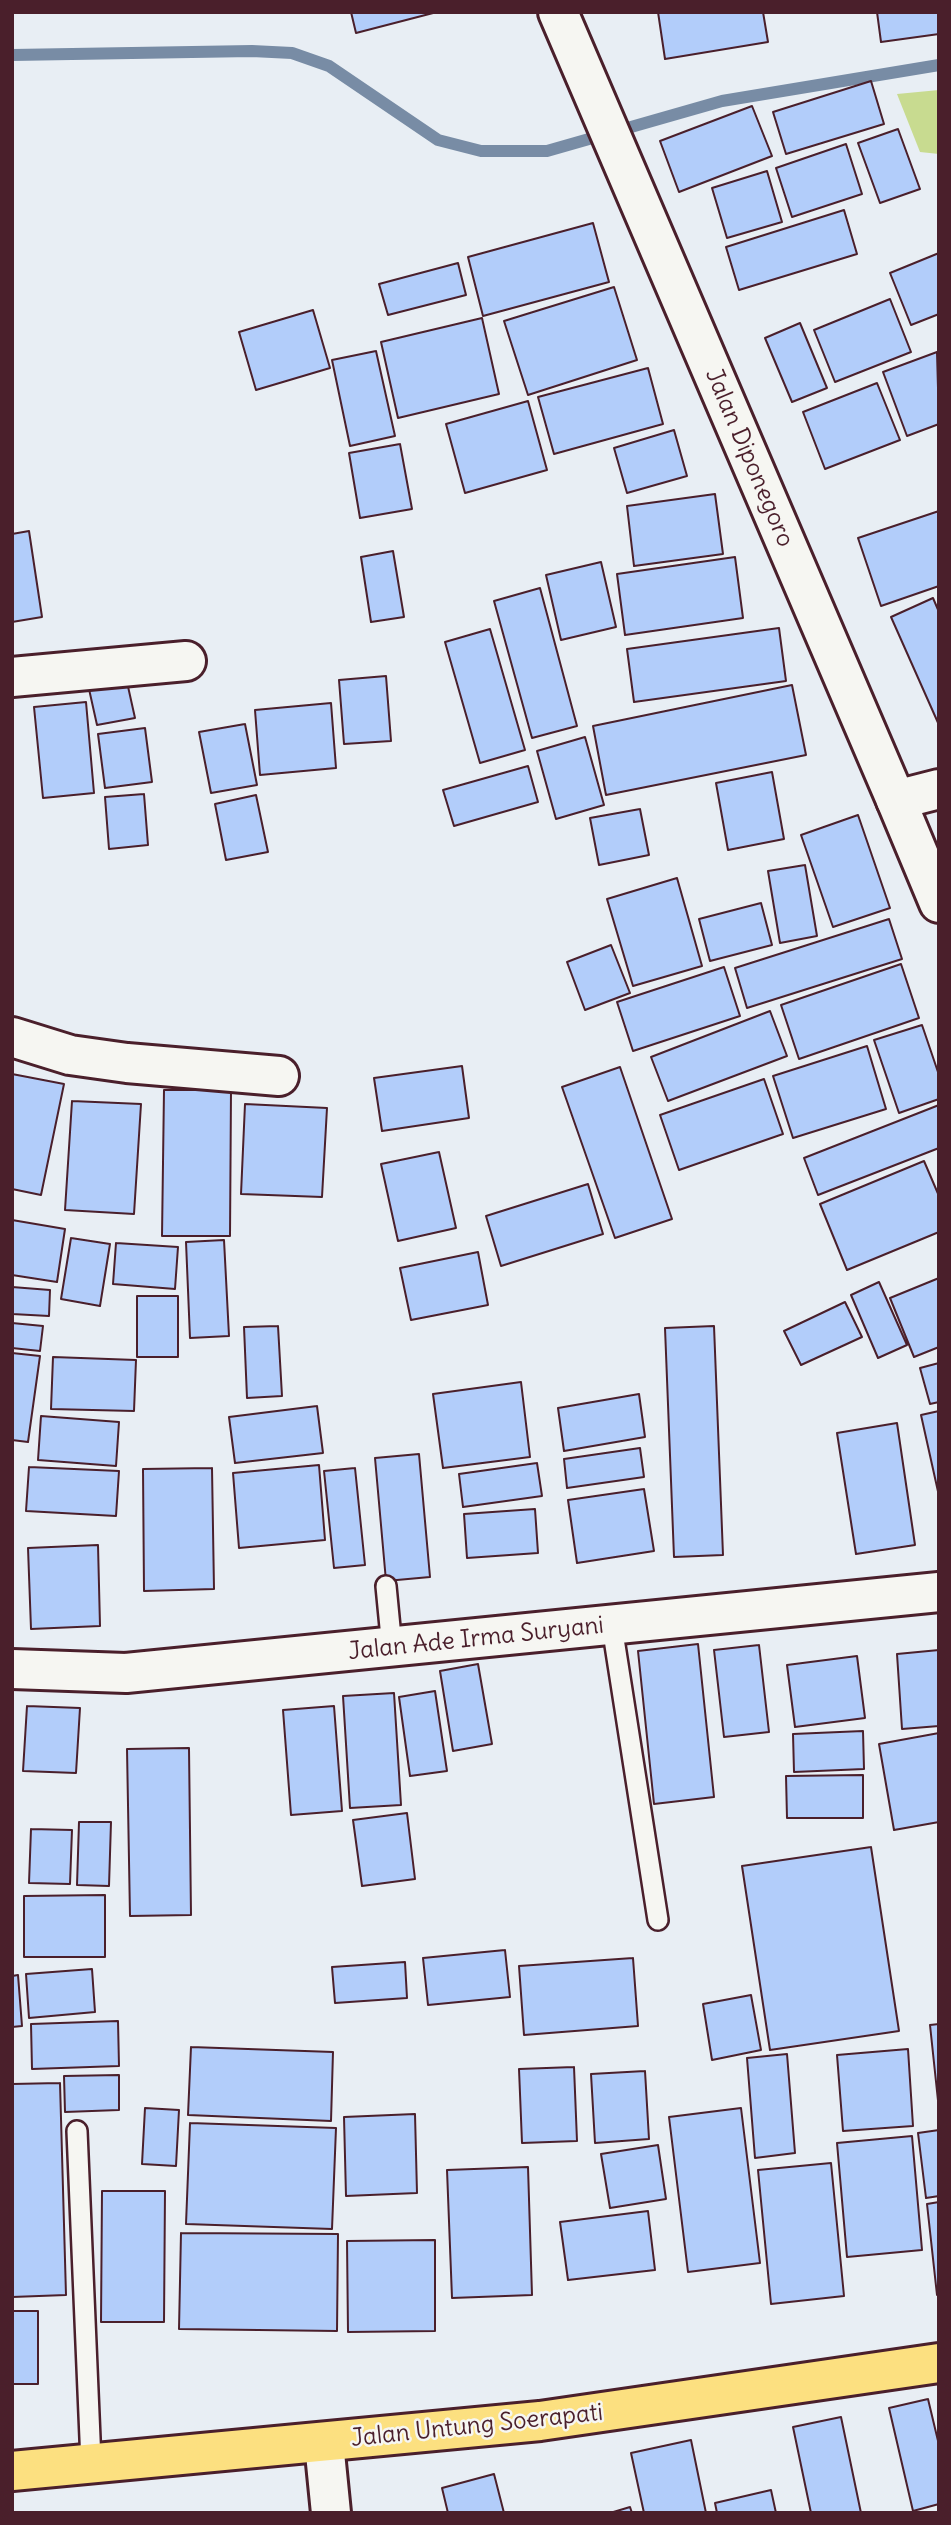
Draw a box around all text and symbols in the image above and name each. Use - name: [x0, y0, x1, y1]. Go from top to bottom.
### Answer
- street label: Jalan Diponegoro: [698, 365, 800, 551]
- street label: Jalan Ade Irma Suryani: [347, 1611, 605, 1667]
- street label: Jalan Untung Soerapati: [350, 2398, 604, 2454]

